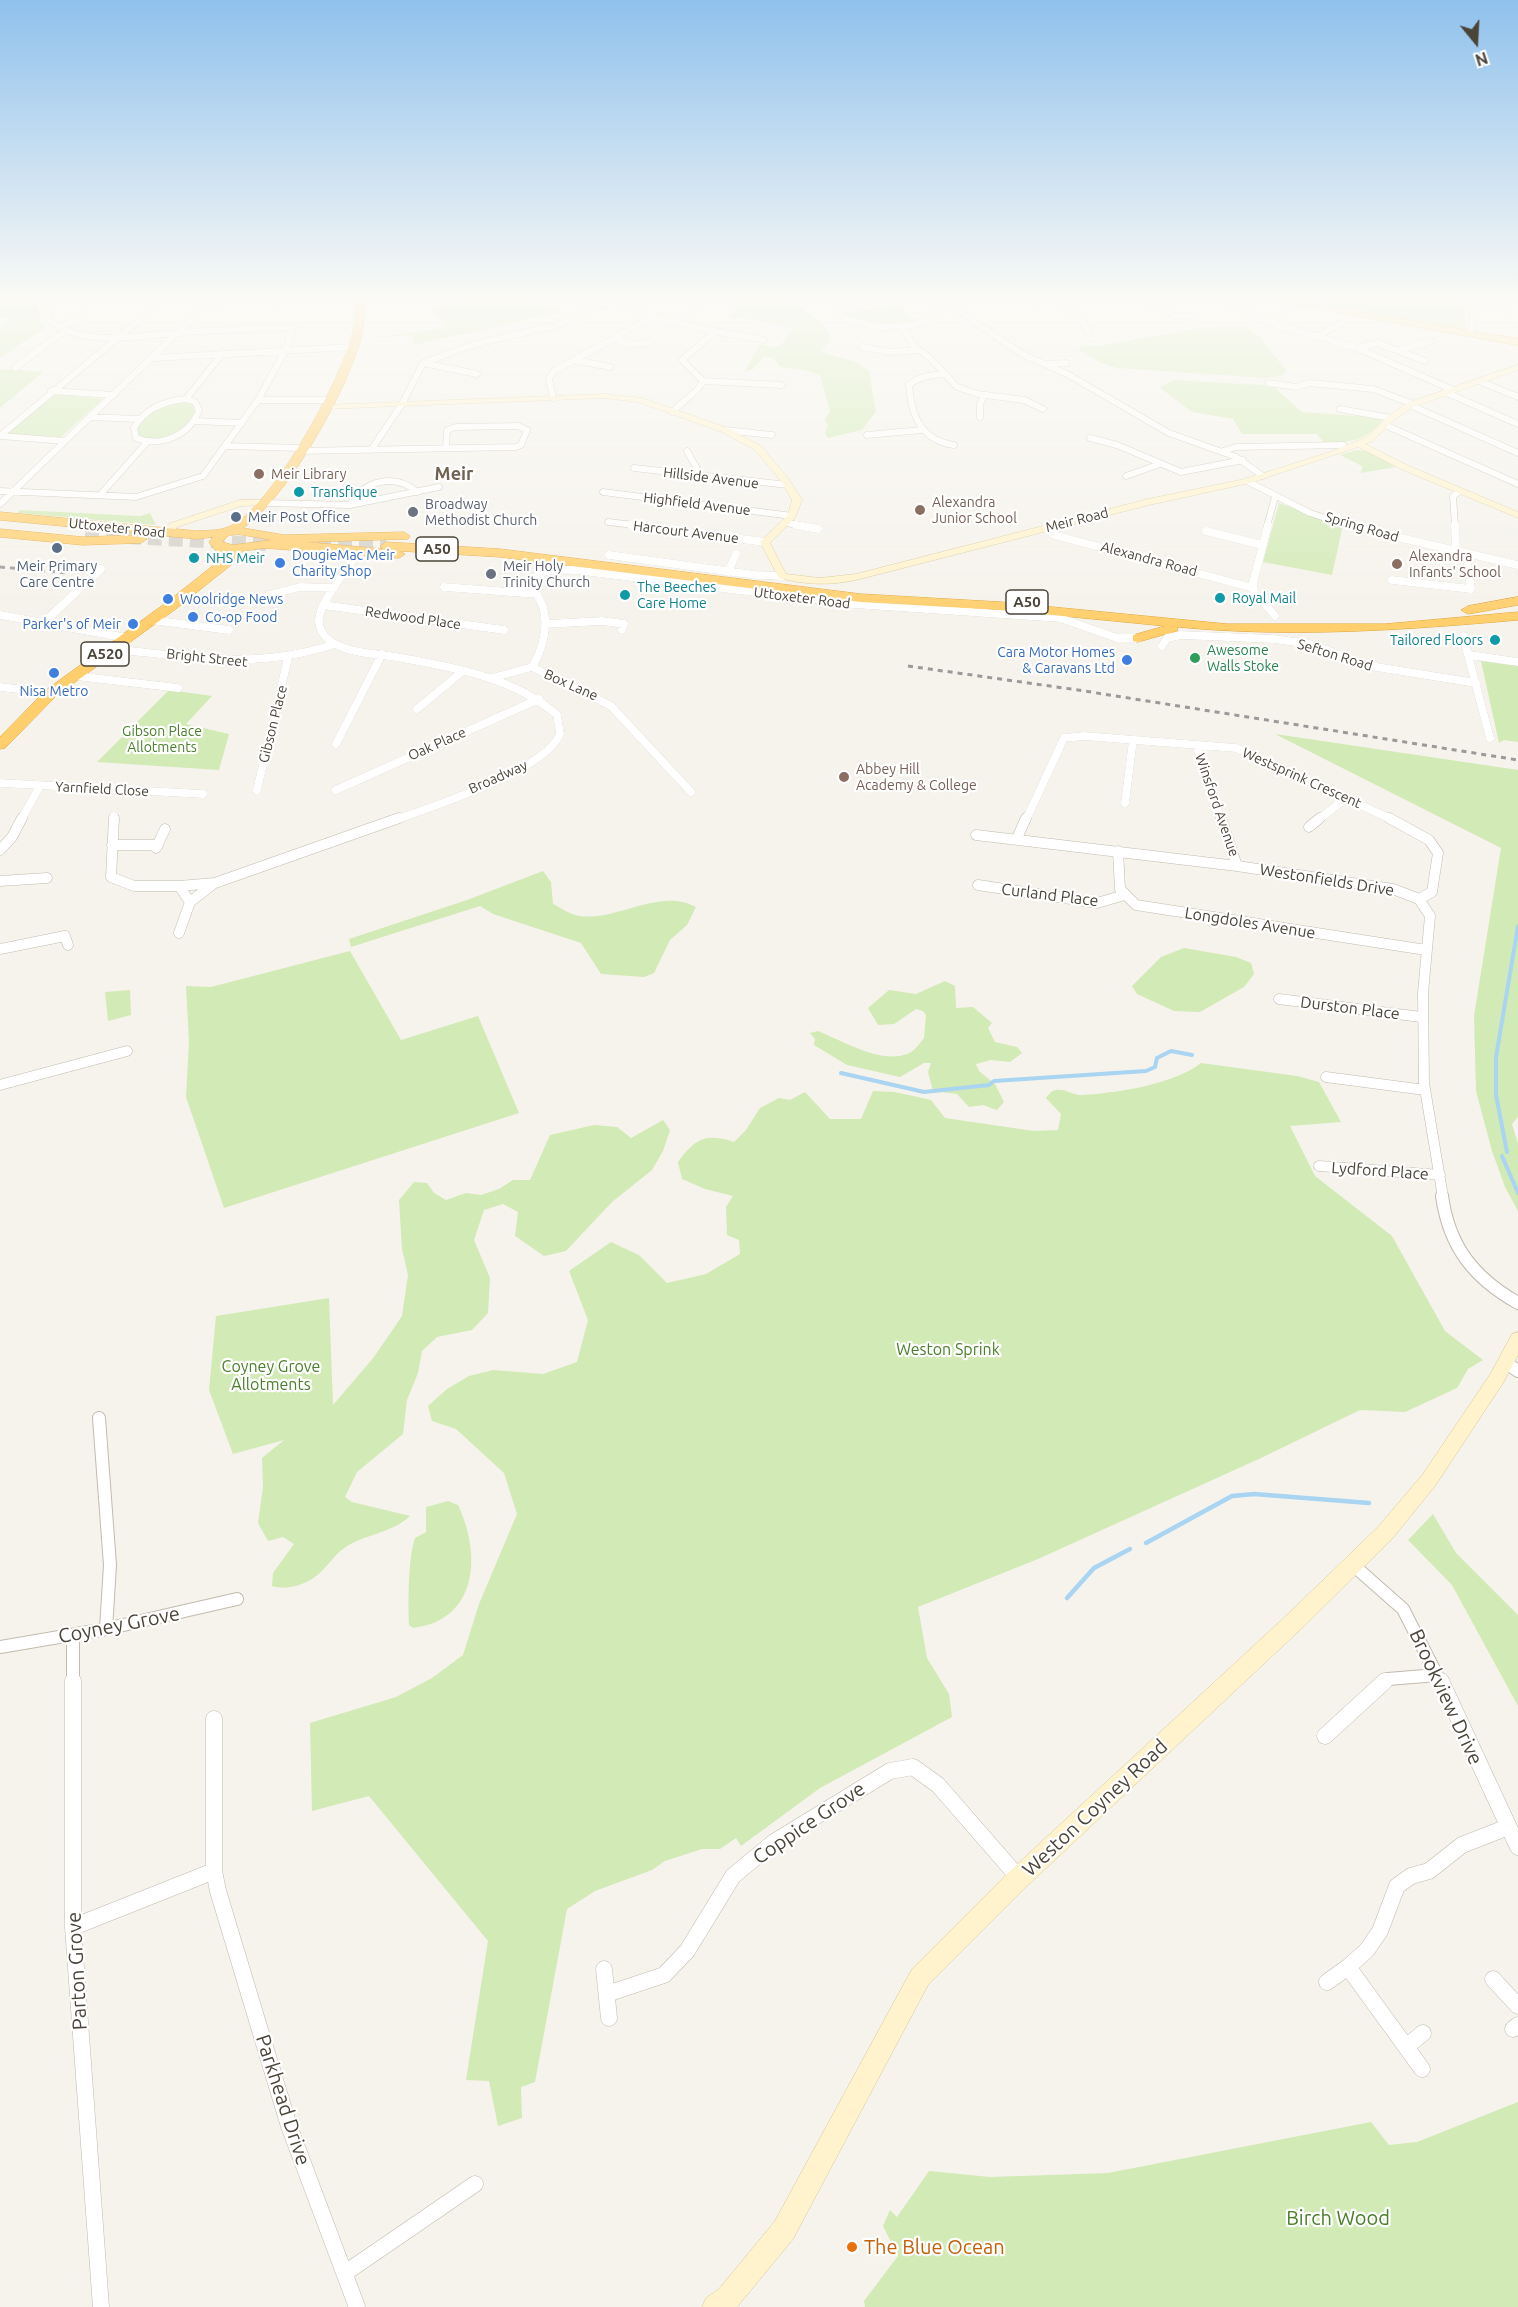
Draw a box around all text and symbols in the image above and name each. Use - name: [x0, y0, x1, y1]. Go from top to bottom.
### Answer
- north arrow: [1446, 12, 1506, 72]
- text: N: [1473, 49, 1490, 70]
- district label: Meir: [435, 463, 473, 485]
- street label: Hillside Avenue: [662, 464, 760, 492]
- place label: Meir Library: [271, 466, 346, 482]
- marker: Meir Library: [252, 467, 266, 481]
- place label: Transfique: [311, 484, 378, 500]
- marker: Transfique: [292, 485, 306, 499]
- street label: Highfield Avenue: [642, 489, 752, 519]
- place label: Alexandra Junior School: [932, 494, 1017, 526]
- place label: Broadway Methodist Church: [425, 496, 537, 528]
- marker: Alexandra Junior School: [913, 503, 927, 517]
- street label: Meir Road: [1044, 504, 1110, 536]
- marker: Broadway Methodist Church: [406, 505, 420, 519]
- street label: Spring Road: [1323, 508, 1401, 546]
- place label: Meir Post Office: [248, 509, 350, 525]
- marker: Meir Post Office: [229, 510, 243, 524]
- street label: Uttoxeter Road: [68, 515, 166, 541]
- street label: Harcourt Avenue: [632, 517, 740, 547]
- road number: A50: [416, 537, 458, 561]
- street label: Alexandra Road: [1099, 538, 1199, 580]
- marker: Meir Primary Care Centre: [50, 541, 64, 555]
- place label: DougieMac Meir Charity Shop: [292, 547, 395, 580]
- place label: Alexandra Infants' School: [1409, 548, 1501, 580]
- place label: NHS Meir: [206, 550, 265, 566]
- marker: NHS Meir: [187, 551, 201, 565]
- marker: DougieMac Meir Charity Shop: [273, 556, 287, 570]
- marker: Alexandra Infants' School: [1390, 557, 1404, 571]
- place label: Meir Primary Care Centre: [17, 558, 97, 590]
- place label: Meir Holy Trinity Church: [503, 558, 590, 590]
- marker: Meir Holy Trinity Church: [484, 567, 498, 581]
- place label: The Beeches Care Home: [637, 579, 716, 612]
- street label: Uttoxeter Road: [753, 584, 851, 612]
- marker: The Beeches Care Home: [618, 588, 632, 602]
- road number: A50: [1006, 590, 1048, 614]
- place label: Royal Mail: [1232, 590, 1296, 606]
- place label: Woolridge News: [180, 591, 283, 607]
- marker: Royal Mail: [1213, 591, 1227, 605]
- marker: Woolridge News: [161, 592, 175, 606]
- street label: Redwood Place: [364, 603, 462, 633]
- place label: Co-op Food: [205, 609, 277, 625]
- marker: Co-op Food: [186, 610, 200, 624]
- place label: Parker's of Meir: [22, 616, 121, 632]
- marker: Parker's of Meir: [126, 617, 140, 631]
- place label: Tailored Floors: [1390, 632, 1483, 648]
- marker: Tailored Floors: [1488, 633, 1502, 647]
- street label: Sefton Road: [1295, 636, 1375, 674]
- road number: A520: [81, 642, 129, 666]
- place label: Awesome Walls Stoke: [1207, 642, 1279, 674]
- place label: Cara Motor Homes & Caravans Ltd: [997, 644, 1115, 676]
- street label: Bright Street: [166, 645, 248, 671]
- marker: Awesome Walls Stoke: [1188, 651, 1202, 665]
- marker: Cara Motor Homes & Caravans Ltd: [1120, 653, 1134, 667]
- marker: Nisa Metro: [47, 666, 61, 680]
- street label: Box Lane: [541, 666, 601, 704]
- place label: Nisa Metro: [20, 683, 88, 699]
- street label: Gibson Place: [255, 683, 291, 765]
- park label: Gibson Place Allotments: [122, 723, 202, 756]
- street label: Oak Place: [405, 724, 469, 764]
- street label: Westsprink Crescent: [1240, 744, 1364, 812]
- street label: Winsford Avenue: [1191, 751, 1243, 859]
- street label: Broadway: [466, 757, 530, 797]
- place label: Abbey Hill Academy & College: [856, 761, 977, 794]
- marker: Abbey Hill Academy & College: [837, 770, 851, 784]
- street label: Yarnfield Close: [55, 778, 149, 800]
- street label: Westonfields Drive: [1258, 860, 1396, 900]
- street label: Curland Place: [1000, 880, 1100, 910]
- street label: Longdoles Avenue: [1183, 903, 1317, 943]
- street label: Durston Place: [1299, 992, 1401, 1024]
- street label: Lydford Place: [1331, 1158, 1429, 1184]
- park label: Weston Sprink: [896, 1340, 1000, 1360]
- park label: Coyney Grove Allotments: [222, 1357, 320, 1395]
- street label: Coyney Grove: [56, 1601, 182, 1649]
- street label: Brookview Drive: [1404, 1625, 1488, 1769]
- street label: Weston Coyney Road: [1017, 1735, 1173, 1881]
- street label: Coppice Grove: [748, 1777, 870, 1869]
- street label: Parton Grove: [62, 1911, 92, 2031]
- street label: Parkhead Drive: [251, 2032, 315, 2168]
- park label: Birch Wood: [1286, 2206, 1390, 2230]
- place label: The Blue Ocean: [864, 2235, 1005, 2259]
- marker: The Blue Ocean: [845, 2240, 859, 2254]

